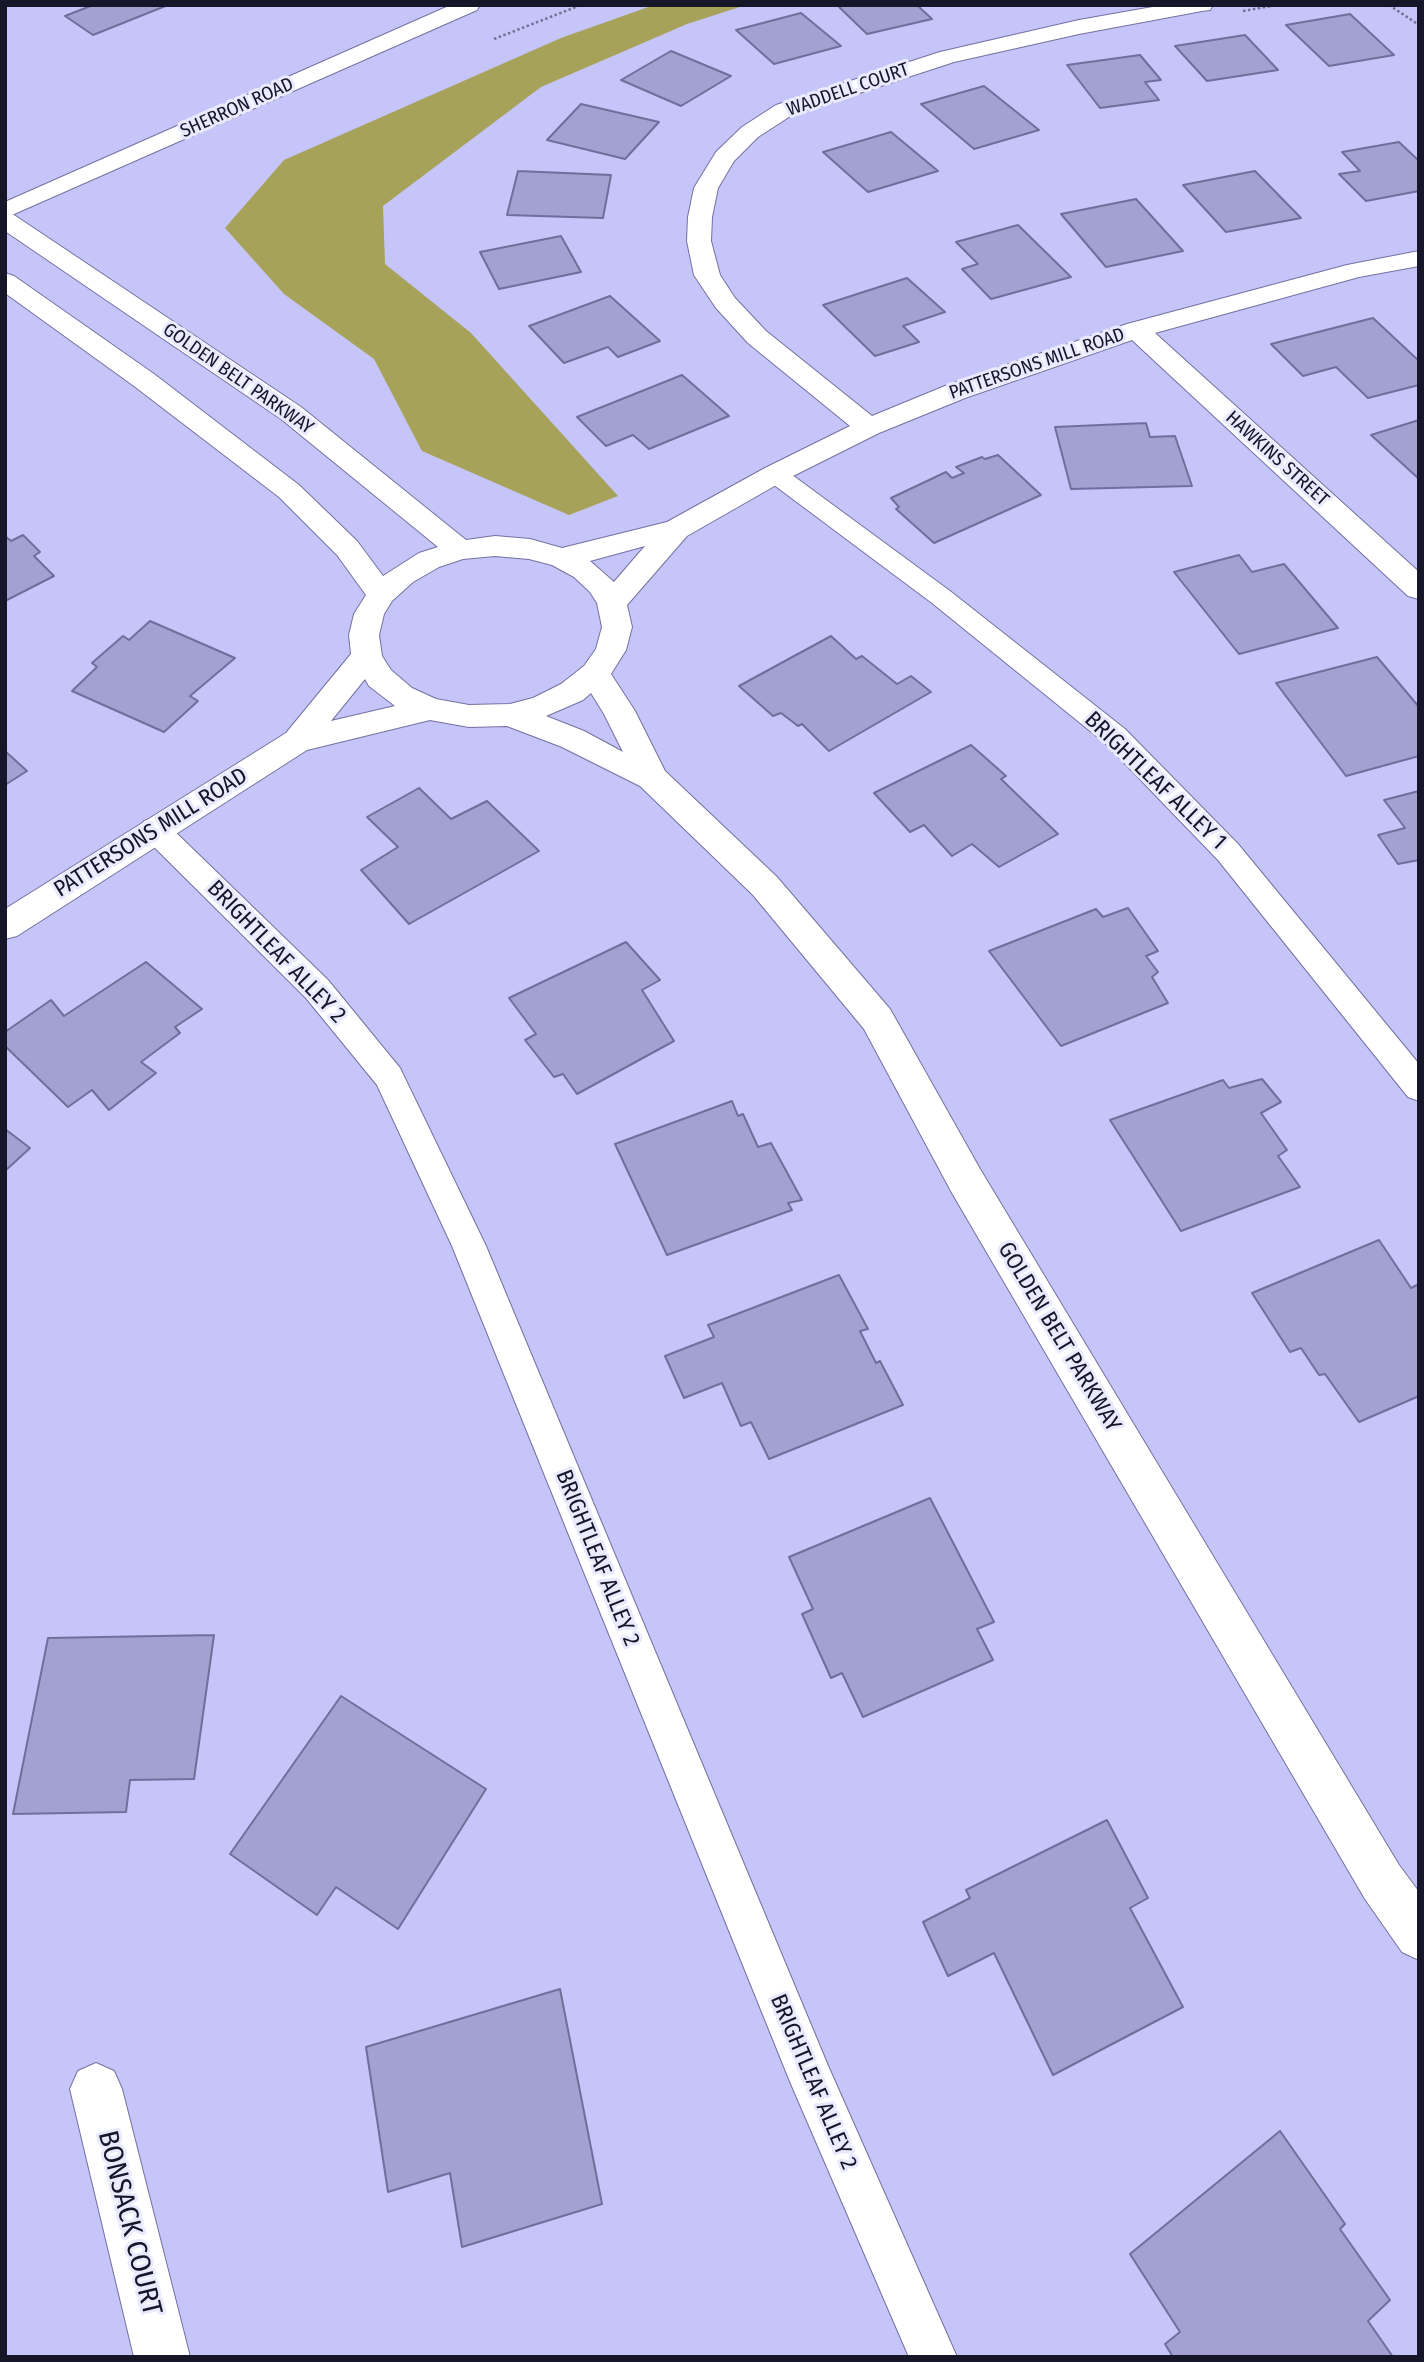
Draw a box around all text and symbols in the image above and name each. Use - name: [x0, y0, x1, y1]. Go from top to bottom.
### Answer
- street label: WADDELL COURT: [784, 58, 912, 122]
- street label: SHERRON ROAD: [177, 73, 297, 143]
- street label: GOLDEN BELT PARKWAY: [158, 318, 318, 440]
- street label: PATTERSONS MILL ROAD: [946, 323, 1128, 405]
- street label: HAWKINS STREET: [1221, 407, 1333, 511]
- street label: BRIGHTLEAF ALLEY 1: [1078, 706, 1232, 856]
- street label: PATTERSONS MILL ROAD: [49, 762, 253, 904]
- street label: BRIGHTLEAF ALLEY 2: [201, 875, 351, 1029]
- street label: GOLDEN BELT PARKWAY: [992, 1237, 1126, 1437]
- street label: BRIGHTLEAF ALLEY 2: [549, 1466, 645, 1650]
- street label: BRIGHTLEAF ALLEY 2: [764, 1990, 862, 2174]
- street label: BONSACK COURT: [90, 2127, 168, 2319]

